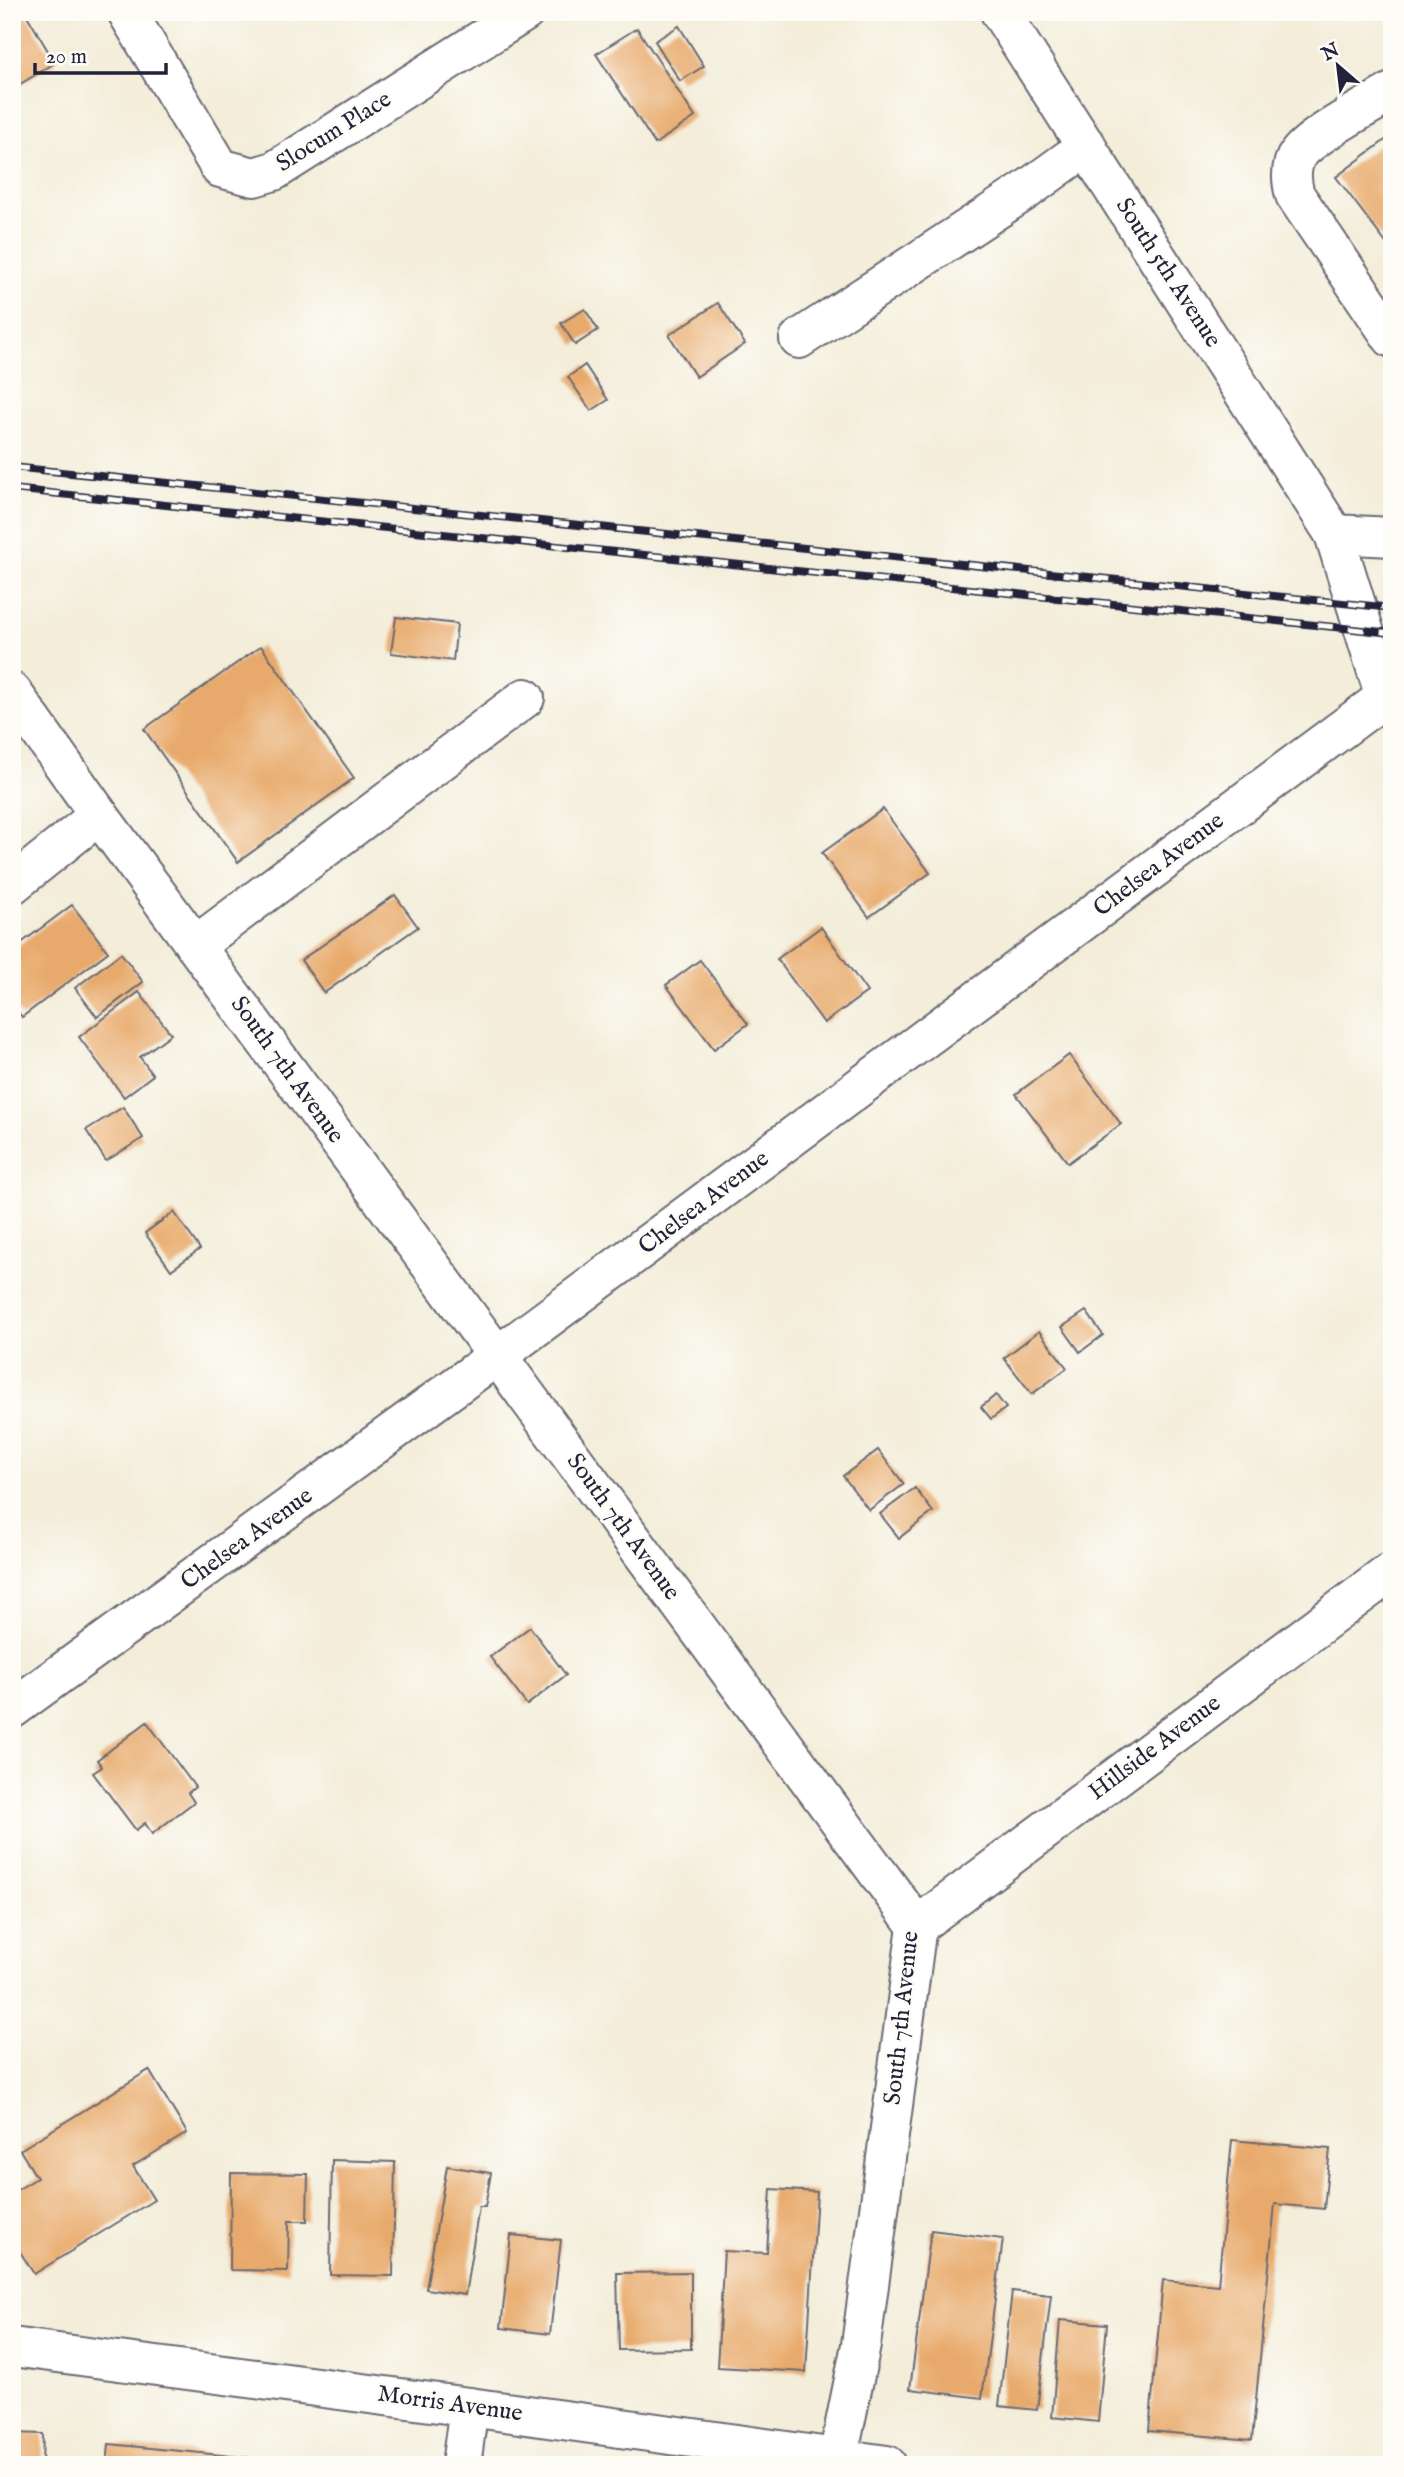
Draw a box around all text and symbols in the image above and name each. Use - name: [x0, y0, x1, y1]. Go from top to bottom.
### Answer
- scale bar: [35, 32, 166, 76]
- north arrow: [1302, 32, 1372, 102]
- text: N: [1317, 38, 1344, 68]
- text: 20 m: [46, 44, 87, 71]
- street label: Slocum Place: [271, 84, 397, 180]
- street label: South 5th Avenue: [1108, 192, 1228, 354]
- street label: Chelsea Avenue: [1087, 806, 1231, 924]
- street label: South 7th Avenue: [223, 990, 351, 1150]
- street label: Chelsea Avenue: [632, 1144, 776, 1262]
- street label: South 7th Avenue: [559, 1447, 687, 1607]
- street label: Chelsea Avenue: [175, 1481, 319, 1597]
- street label: Hillside Avenue: [1083, 1688, 1227, 1808]
- street label: South 7th Avenue: [877, 1930, 927, 2106]
- street label: Morris Avenue: [375, 2378, 525, 2430]

